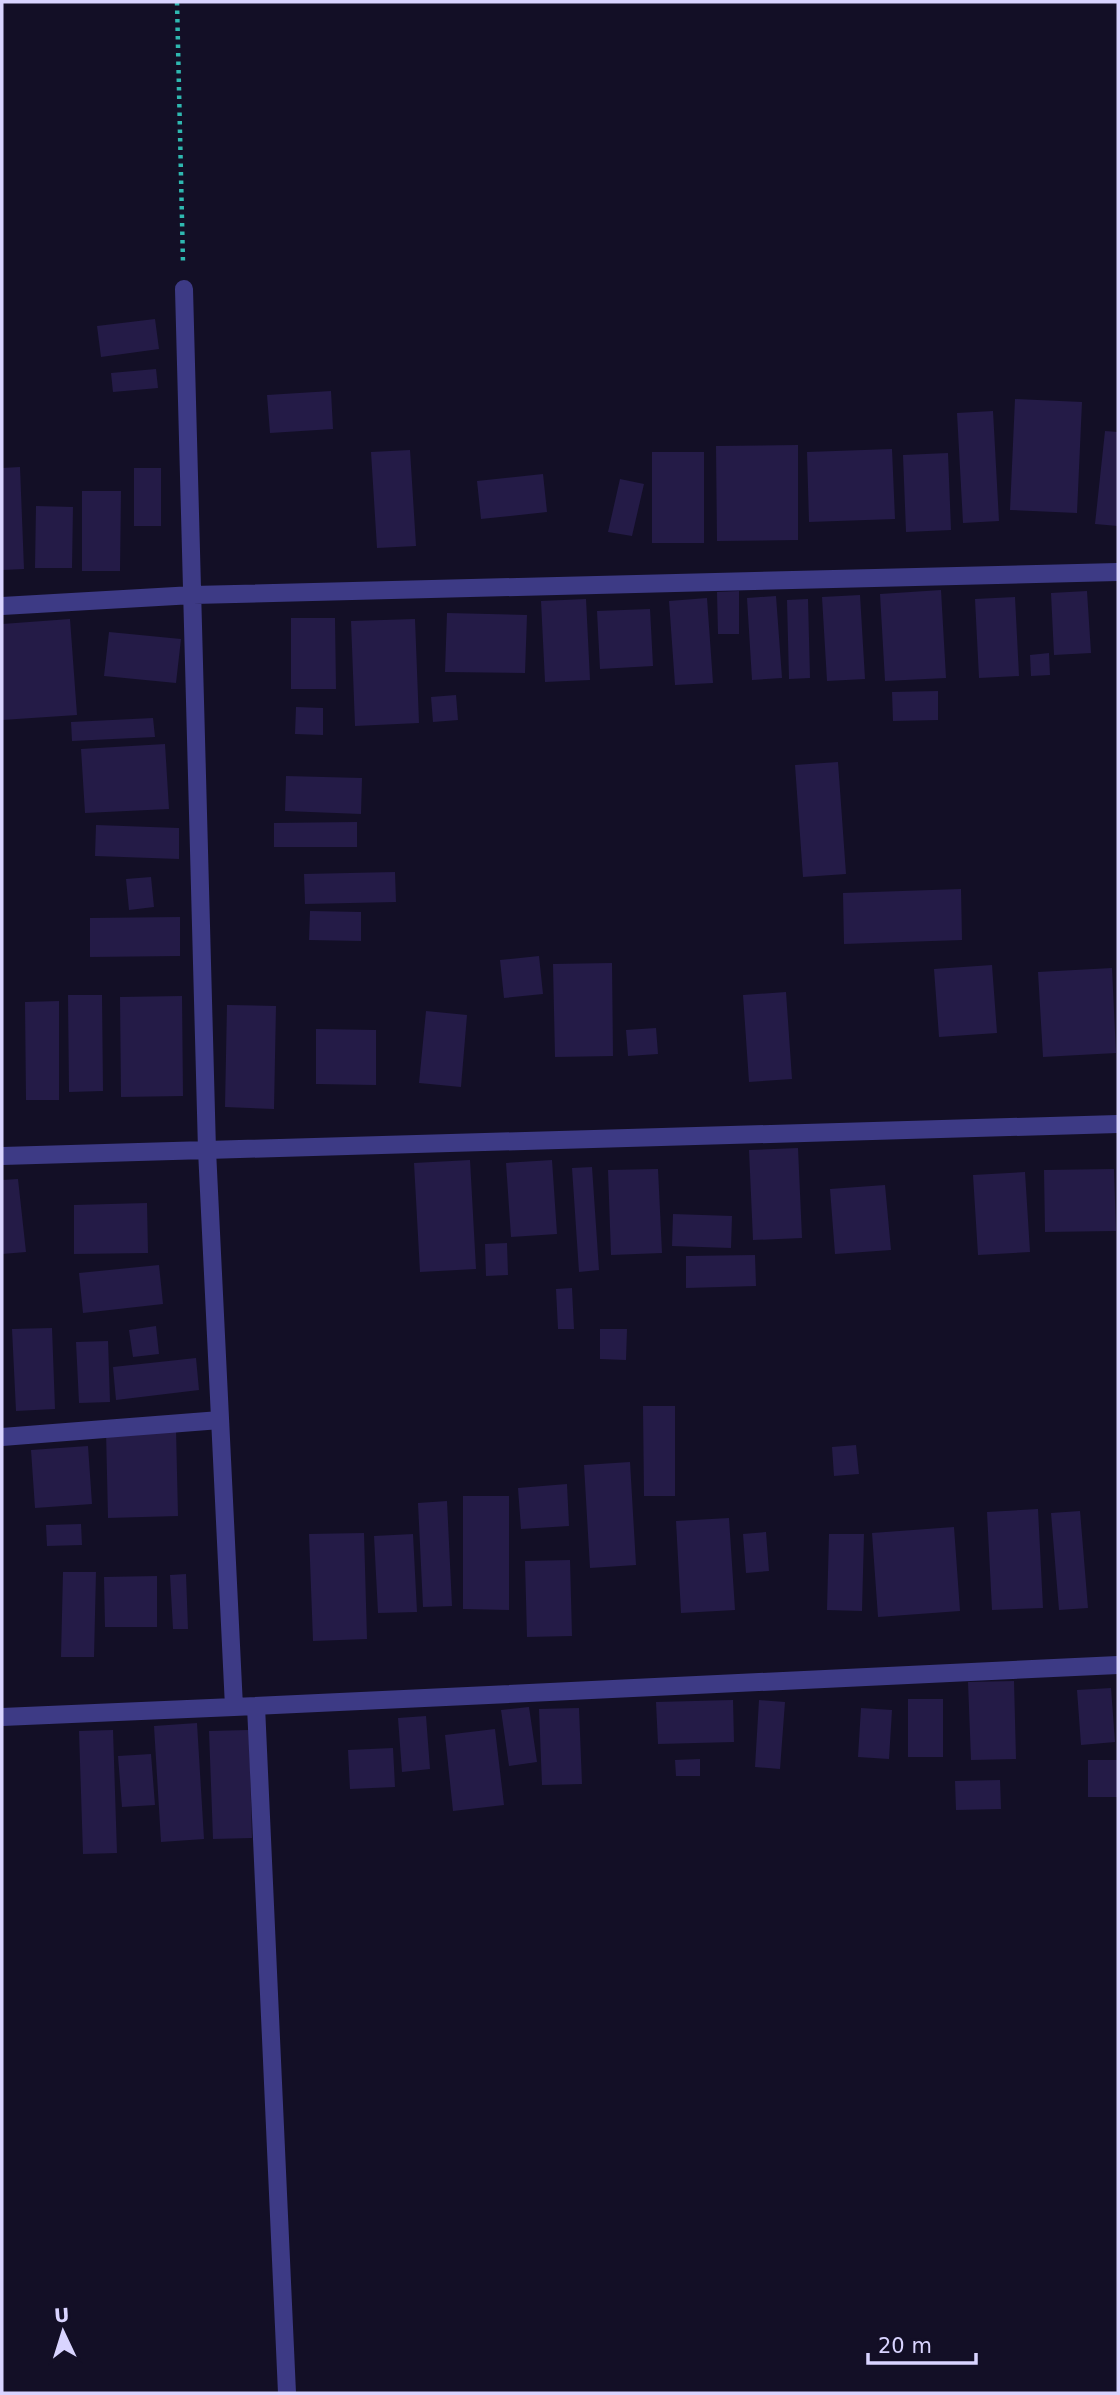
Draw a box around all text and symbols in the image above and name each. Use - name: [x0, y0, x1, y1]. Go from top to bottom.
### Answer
- north arrow: [28, 2297, 98, 2367]
- text: U: [53, 2304, 70, 2327]
- scale bar: [868, 2322, 976, 2366]
- text: 20 m: [878, 2334, 932, 2358]

